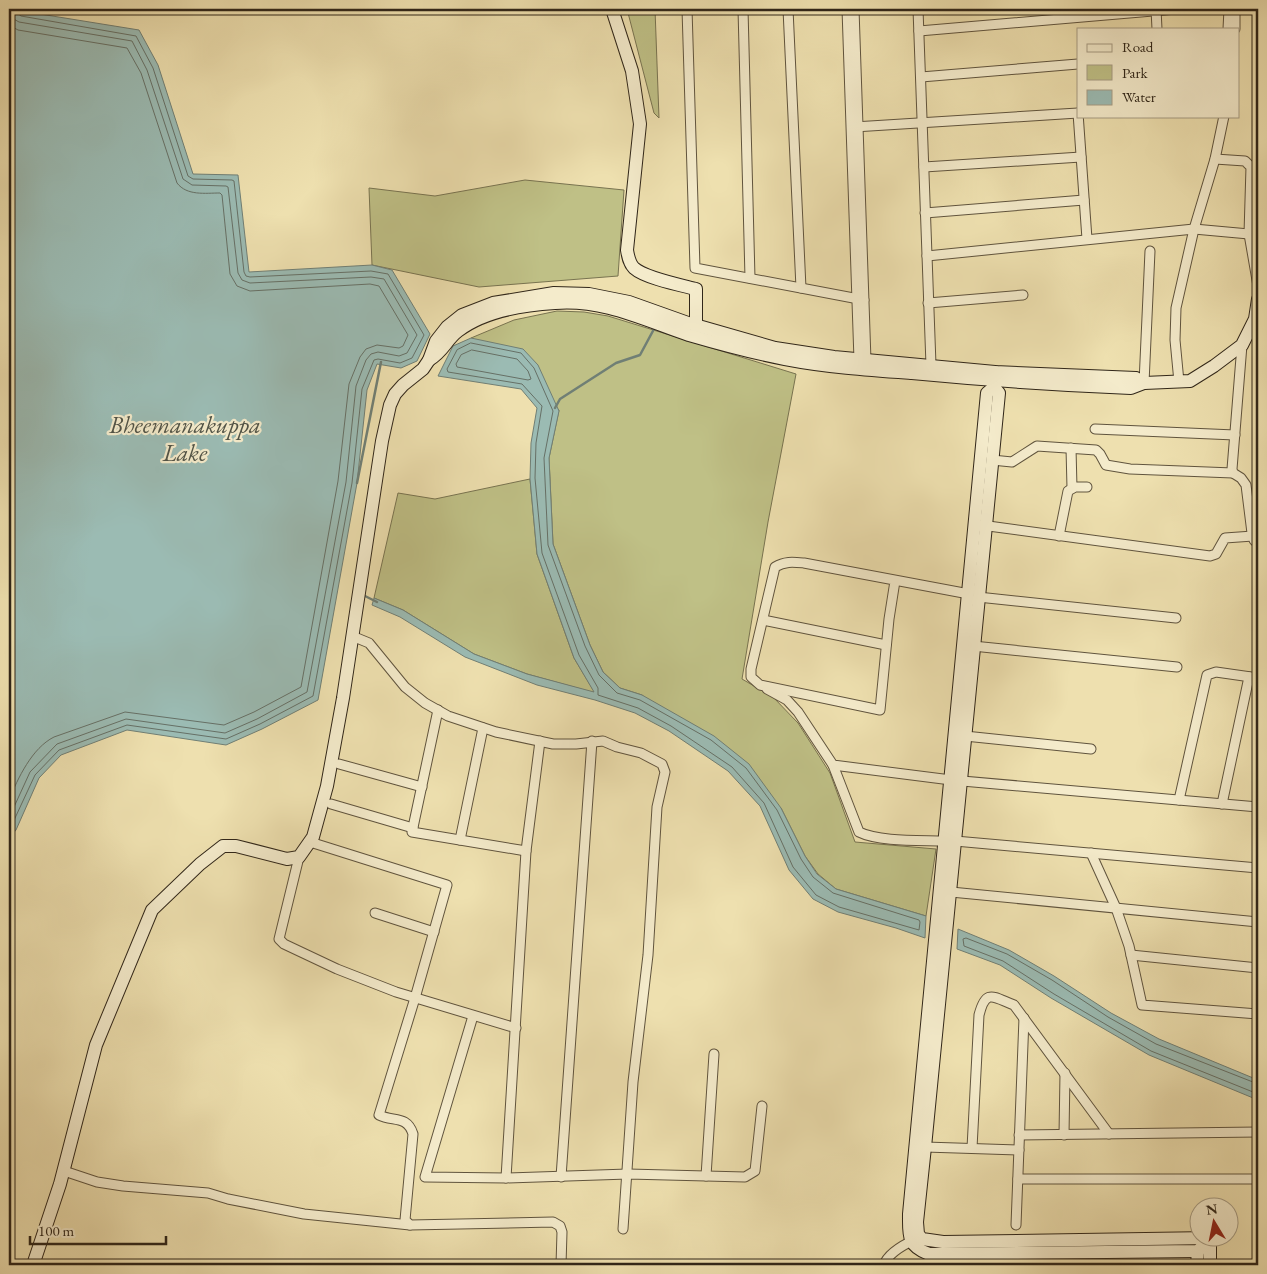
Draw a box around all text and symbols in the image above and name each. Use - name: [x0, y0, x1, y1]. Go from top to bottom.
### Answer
- legend: [1077, 28, 1240, 118]
- text: Road: [1122, 37, 1154, 56]
- text: Park: [1122, 63, 1149, 82]
- text: Water: [1122, 87, 1156, 106]
- water label: Bheemanakuppa Lake: [108, 409, 261, 468]
- north arrow: [1190, 1196, 1240, 1246]
- text: N: [1205, 1199, 1220, 1219]
- scale bar: [30, 1214, 166, 1246]
- text: 100 m: [38, 1221, 75, 1240]

